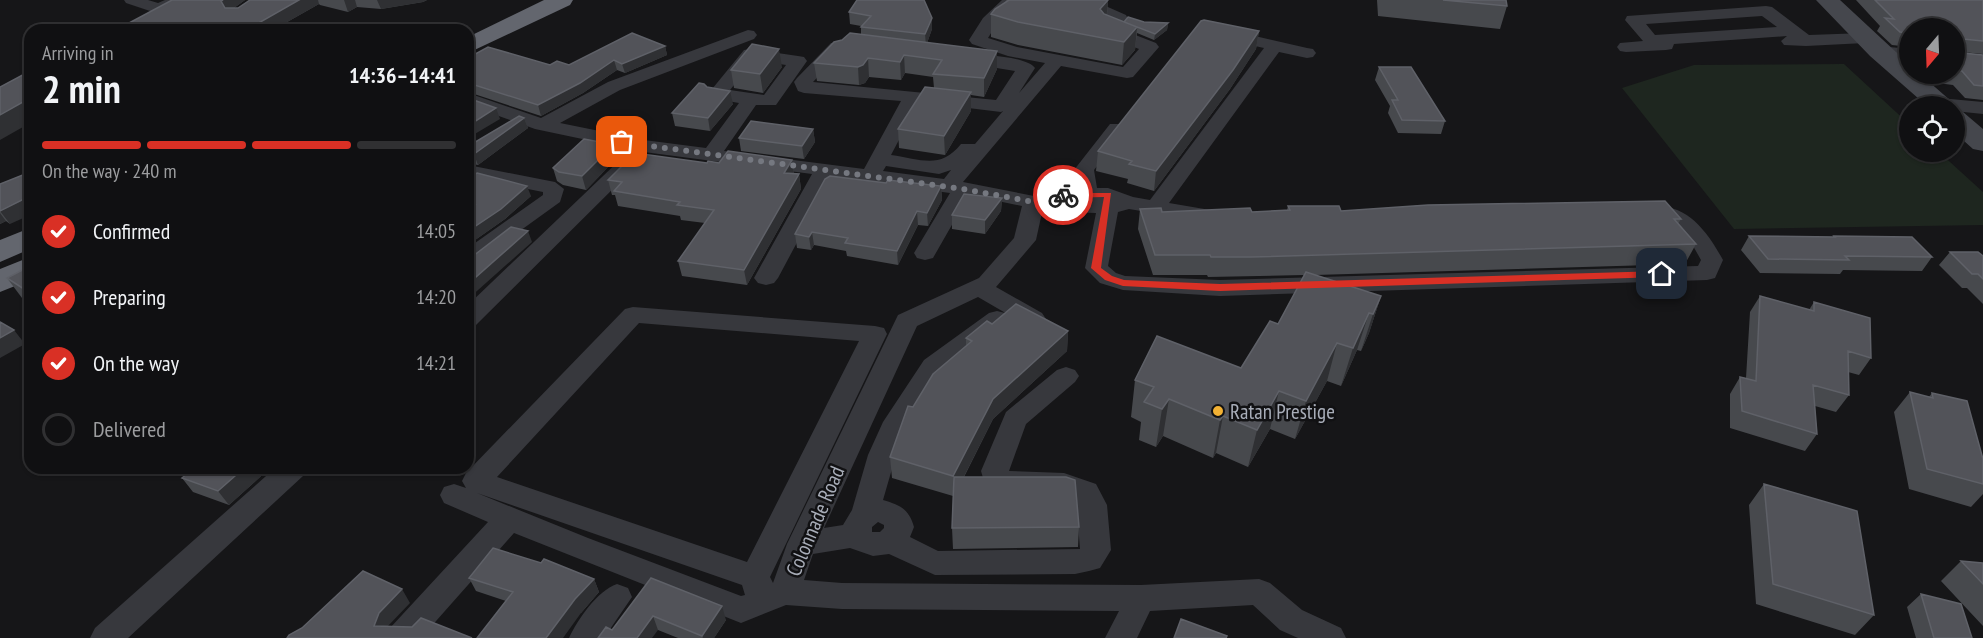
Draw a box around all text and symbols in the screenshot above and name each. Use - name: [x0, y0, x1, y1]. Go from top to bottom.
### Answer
- north arrow: [1899, 18, 1965, 84]
- map controls: [1899, 18, 1965, 162]
- text: Arriving in: [42, 40, 114, 66]
- text: 14:36–14:41: [349, 61, 456, 89]
- text: 2 min: [42, 63, 121, 114]
- button: locate: [1899, 96, 1965, 162]
- pin: [596, 116, 647, 167]
- icon: bag: [605, 125, 638, 158]
- text: On the way · 240 m: [42, 158, 177, 184]
- courier: [1033, 165, 1093, 225]
- icon: bike: [1047, 179, 1080, 212]
- icon: check: [42, 215, 75, 248]
- text: Confirmed: [93, 217, 170, 245]
- text: 14:05: [416, 218, 456, 244]
- pin: [1636, 248, 1687, 299]
- icon: home: [1645, 257, 1678, 290]
- icon: check: [42, 281, 75, 314]
- text: Preparing: [93, 283, 166, 311]
- text: 14:20: [416, 284, 456, 310]
- icon: check: [42, 347, 75, 380]
- text: On the way: [93, 349, 179, 377]
- text: 14:21: [416, 350, 456, 376]
- place label: Ratan Prestige: [1230, 398, 1335, 425]
- marker: Ratan Prestige: [1211, 404, 1225, 418]
- text: Delivered: [93, 415, 166, 443]
- street label: Colonnade Road: [780, 462, 850, 580]

